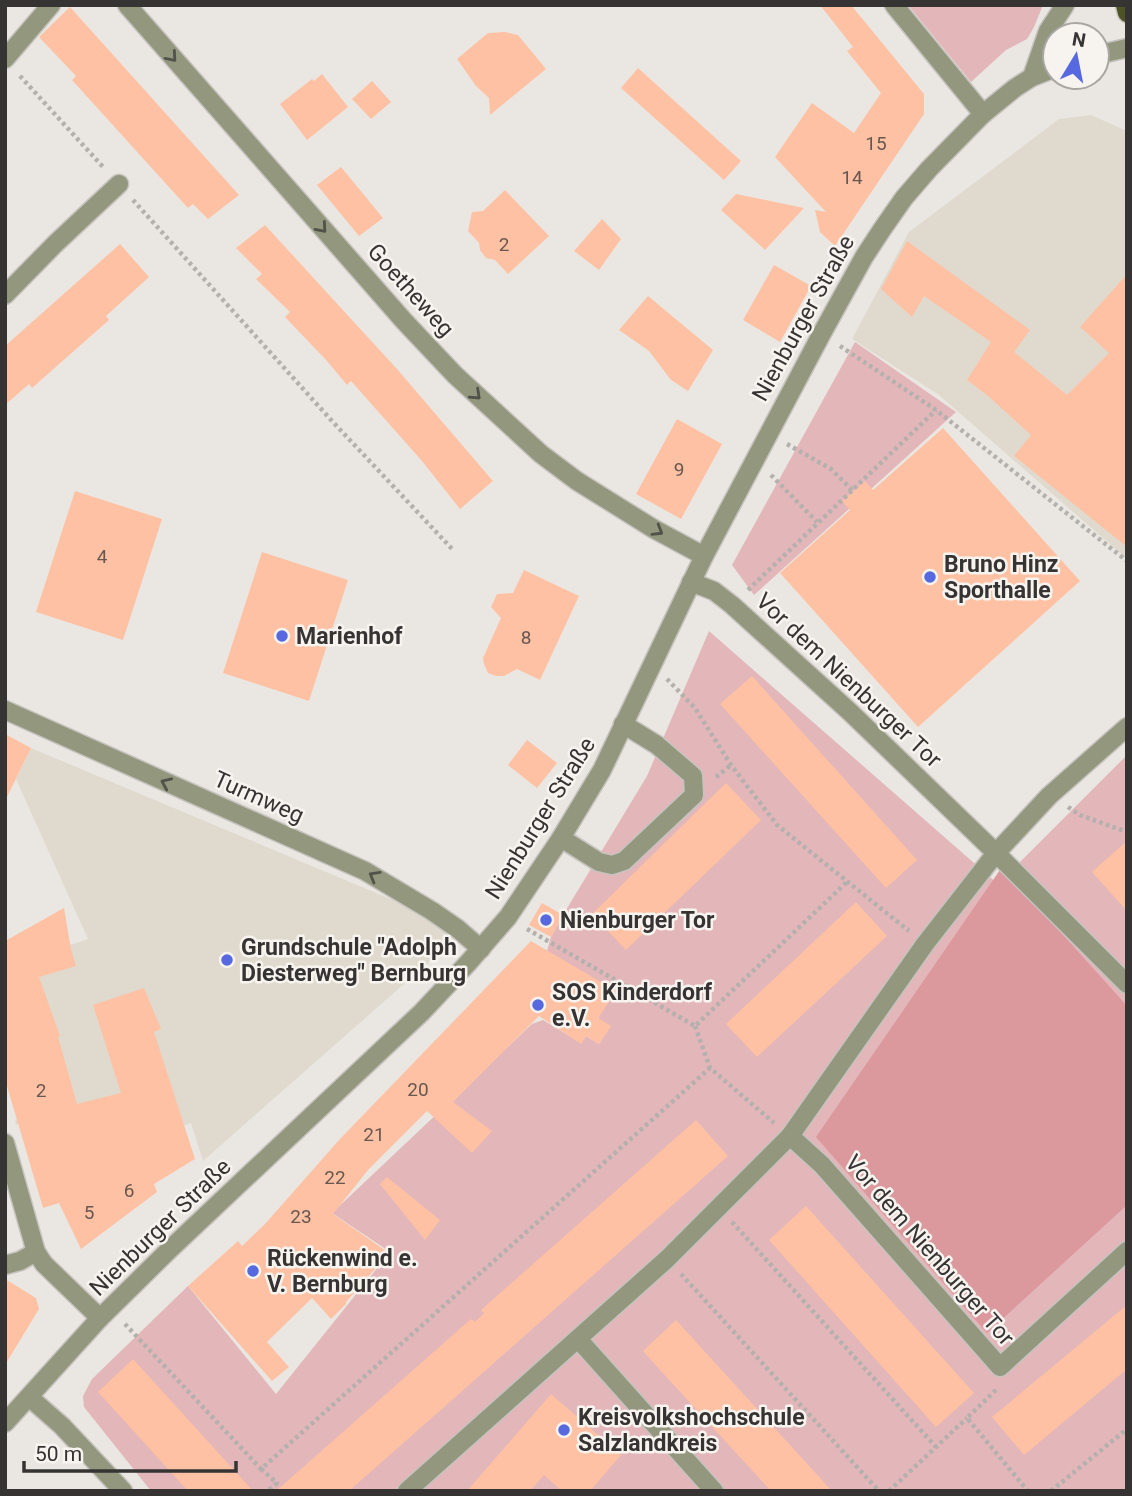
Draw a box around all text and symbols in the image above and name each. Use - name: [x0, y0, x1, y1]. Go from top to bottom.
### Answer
- north arrow: [1041, 21, 1111, 91]
- text: N: [1070, 27, 1087, 52]
- one-way arrow: [164, 48, 176, 61]
- house number: 15: [865, 132, 887, 155]
- house number: 14: [841, 166, 863, 189]
- one-way arrow: [314, 219, 326, 232]
- street label: Nienburger Straße: [747, 231, 860, 406]
- house number: 2: [499, 233, 509, 256]
- street label: Goetheweg: [362, 238, 459, 342]
- one-way arrow: [468, 387, 481, 400]
- house number: 9: [674, 458, 684, 481]
- one-way arrow: [650, 523, 663, 536]
- house number: 4: [97, 545, 108, 568]
- place label: Bruno Hinz Sporthalle: [944, 551, 1059, 604]
- marker: Bruno Hinz Sporthalle: [922, 569, 938, 585]
- street label: Vor dem Nienburger Tor: [750, 587, 947, 773]
- place label: Marienhof: [296, 623, 403, 650]
- house number: 8: [521, 626, 531, 649]
- marker: Marienhof: [274, 628, 290, 644]
- street label: Nienburger Straße: [480, 732, 601, 904]
- street label: Turmweg: [210, 766, 308, 829]
- one-way arrow: [161, 777, 173, 791]
- one-way arrow: [368, 871, 381, 884]
- place label: Nienburger Tor: [560, 907, 715, 934]
- marker: Nienburger Tor: [538, 912, 554, 928]
- place label: Grundschule "Adolph Diesterweg" Bernburg: [241, 934, 466, 987]
- marker: Grundschule "Adolph Diesterweg" Bernburg: [219, 952, 235, 968]
- place label: SOS Kinderdorf e.V.: [552, 979, 713, 1032]
- marker: SOS Kinderdorf e.V.: [530, 997, 546, 1013]
- house number: 20: [407, 1078, 429, 1101]
- house number: 2: [36, 1079, 46, 1102]
- house number: 21: [363, 1123, 385, 1146]
- street label: Vor dem Nienburger Tor: [840, 1150, 1020, 1351]
- street label: Nienburger Straße: [84, 1153, 236, 1302]
- house number: 22: [324, 1166, 346, 1189]
- house number: 6: [124, 1179, 134, 1202]
- house number: 5: [84, 1201, 94, 1224]
- house number: 23: [290, 1205, 312, 1228]
- place label: Rückenwind e. V. Bernburg: [267, 1245, 418, 1298]
- marker: Rückenwind e. V. Bernburg: [245, 1263, 261, 1279]
- place label: Kreisvolkshochschule Salzlandkreis: [578, 1404, 805, 1457]
- marker: Kreisvolkshochschule Salzlandkreis: [556, 1422, 572, 1438]
- scale bar: [24, 1430, 236, 1474]
- text: 50 m: [35, 1442, 82, 1466]

